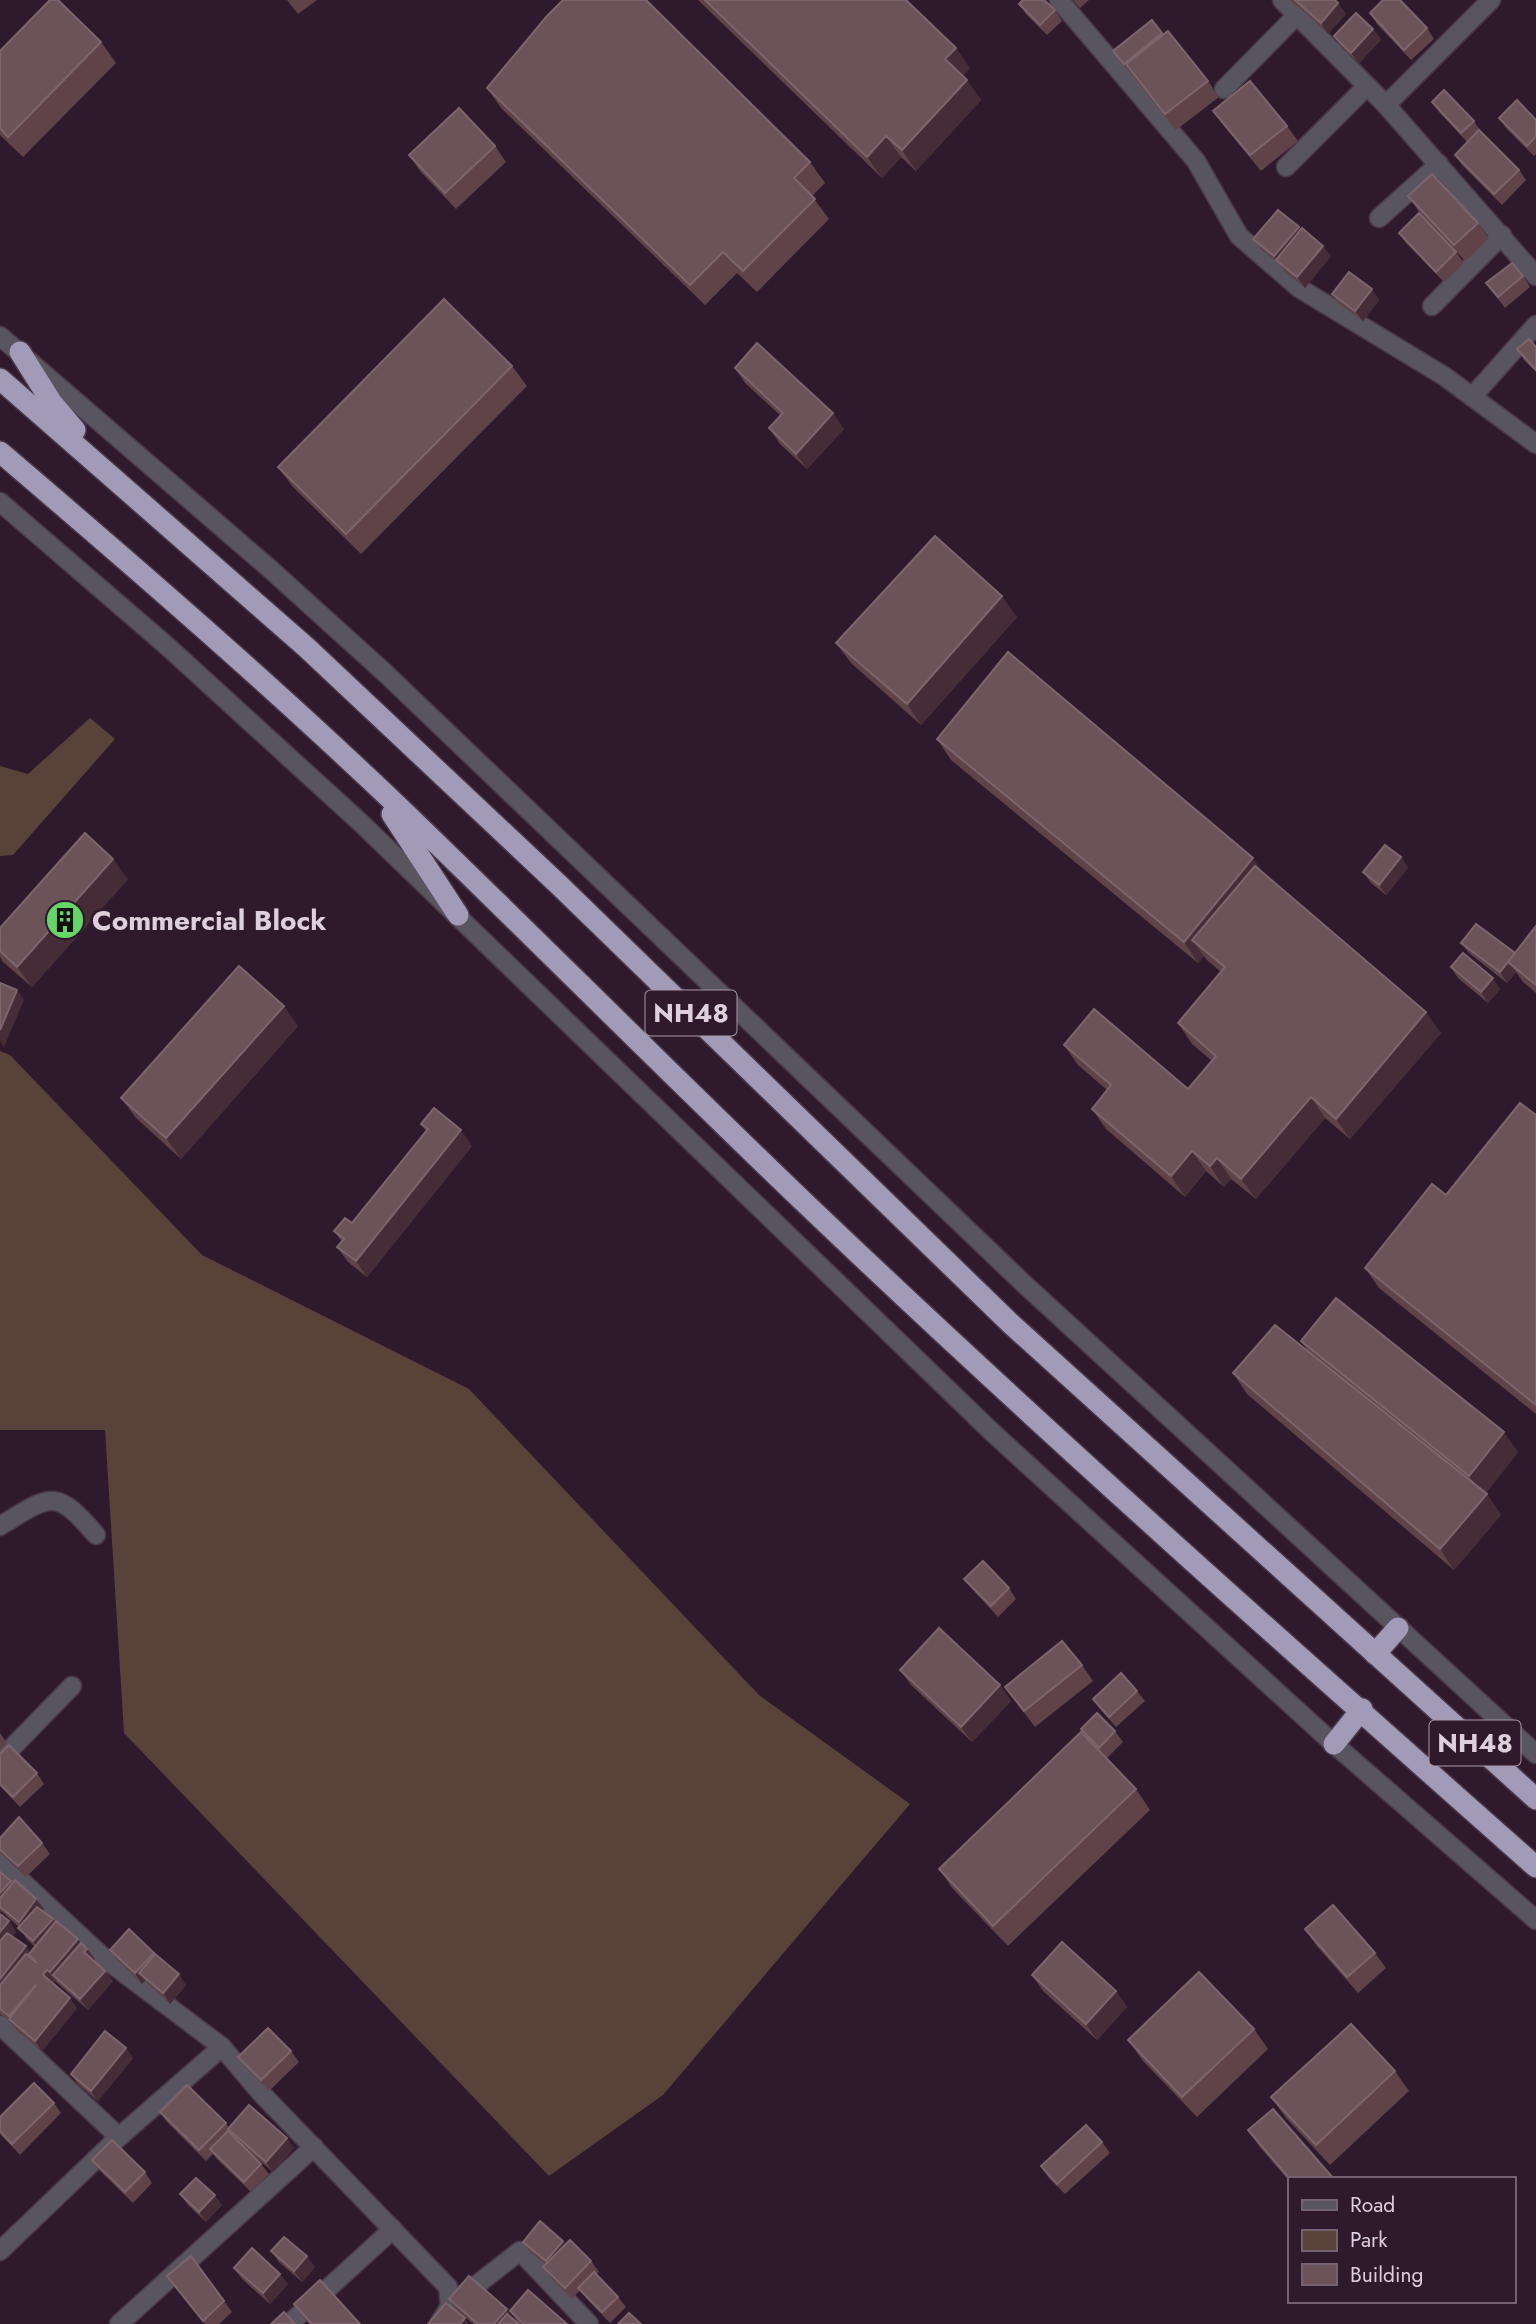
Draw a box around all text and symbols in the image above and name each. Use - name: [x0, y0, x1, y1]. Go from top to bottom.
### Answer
- building icon: Commercial Block: [44, 899, 86, 941]
- place label: Commercial Block: [92, 900, 326, 941]
- road number: NH48: [646, 990, 736, 1036]
- road number: NH48: [1430, 1720, 1520, 1766]
- legend: [1288, 2177, 1515, 2303]
- text: Road: [1350, 2190, 1395, 2220]
- text: Park: [1350, 2225, 1388, 2255]
- text: Building: [1350, 2260, 1423, 2290]

